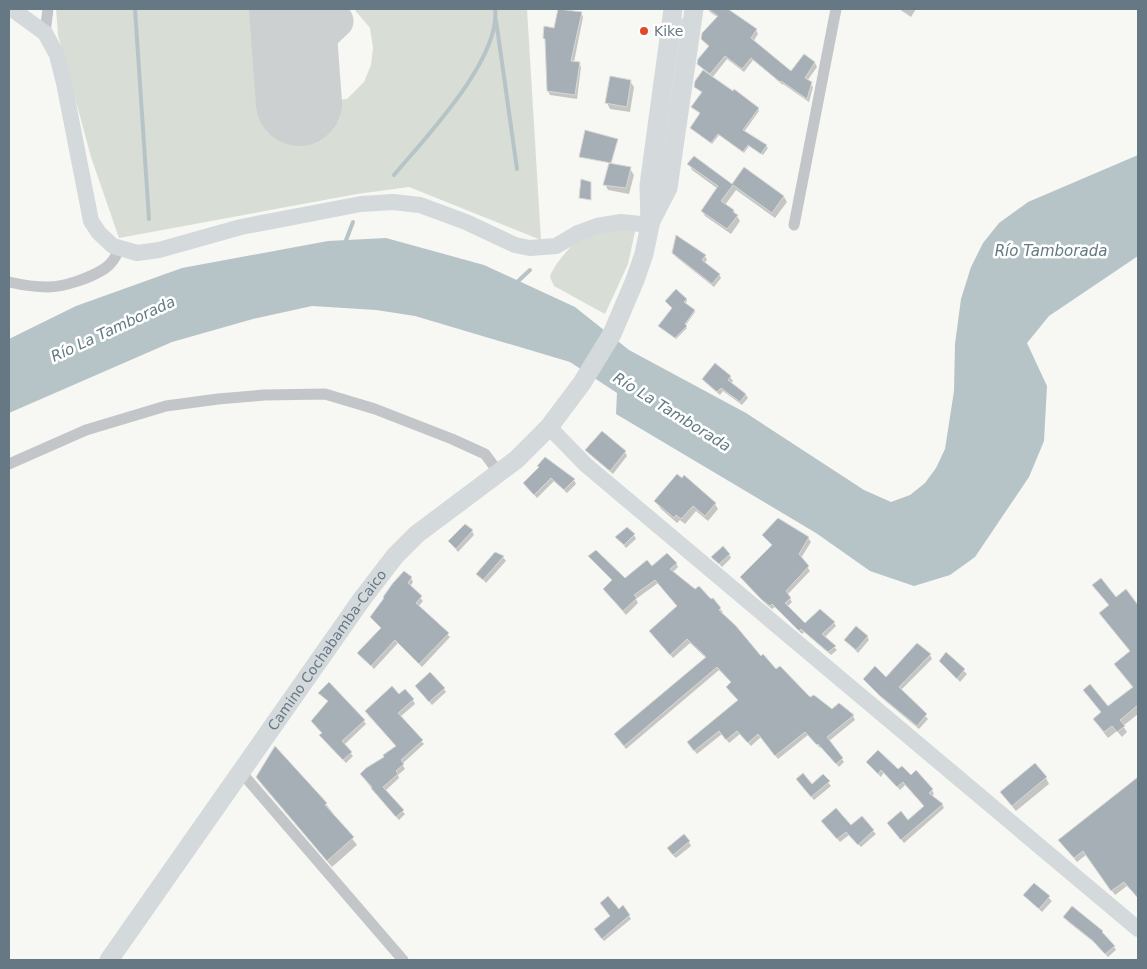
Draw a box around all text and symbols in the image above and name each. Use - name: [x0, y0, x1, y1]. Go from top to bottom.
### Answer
- place label: Kike: [654, 23, 683, 39]
- marker: Kike: [638, 25, 650, 37]
- water label: Río Tamborada: [995, 242, 1107, 260]
- water label: Río La Tamborada: [48, 292, 178, 366]
- water label: Río La Tamborada: [610, 369, 734, 455]
- street label: Camino Cochabamba-Caico: [264, 566, 390, 733]

